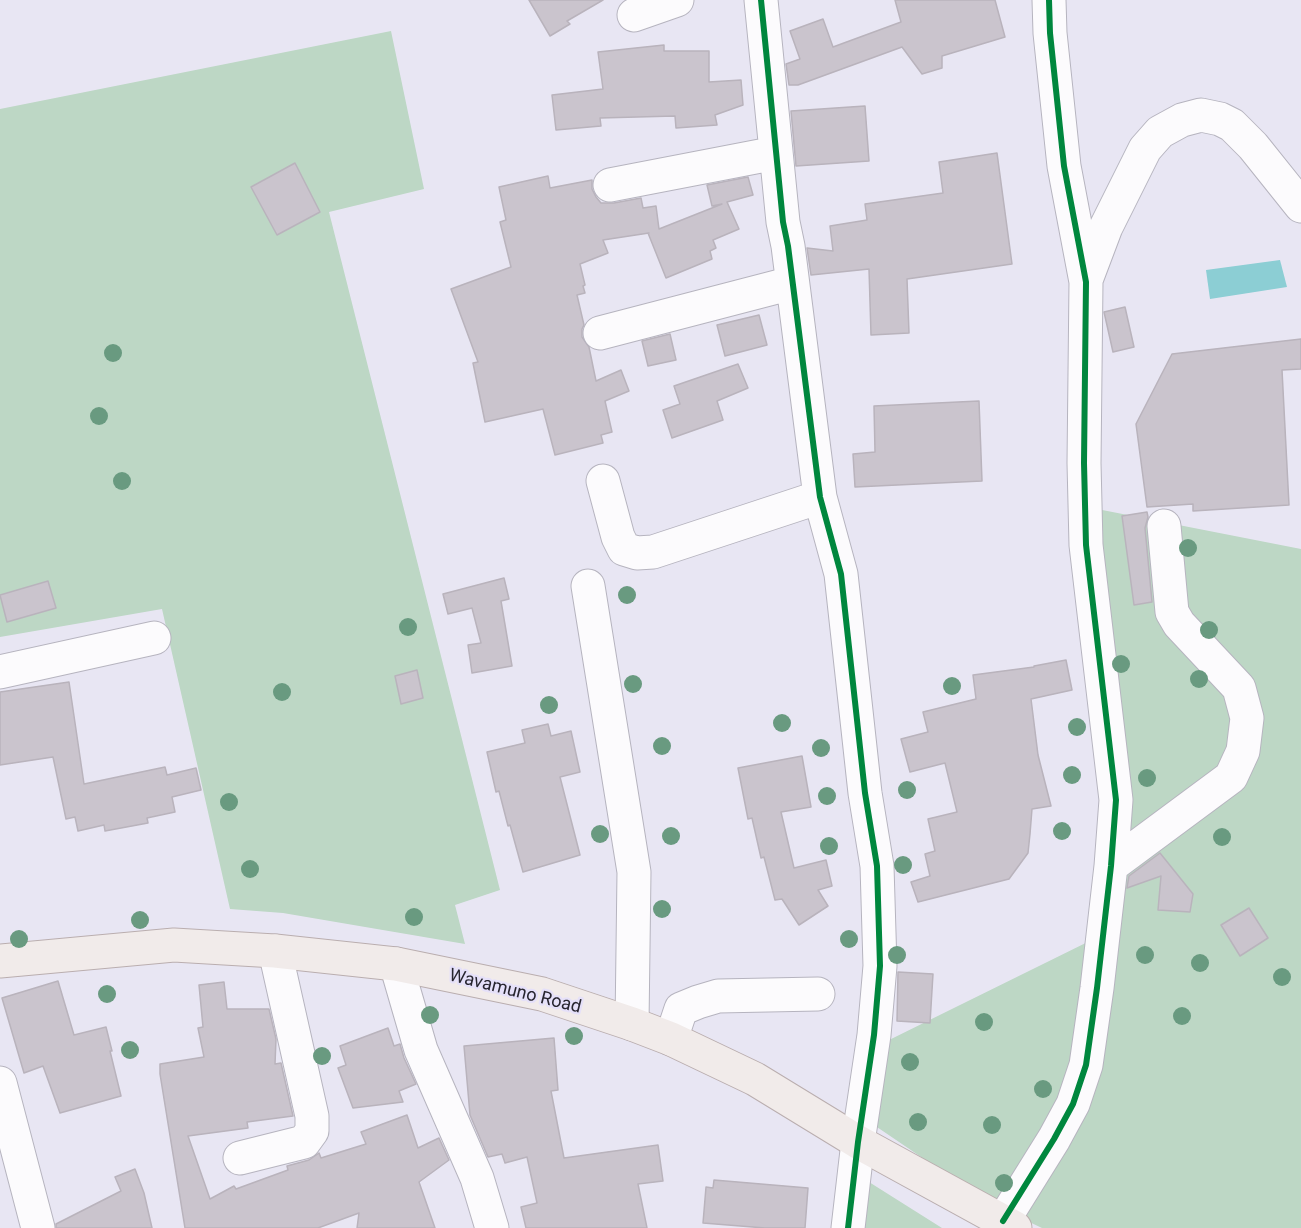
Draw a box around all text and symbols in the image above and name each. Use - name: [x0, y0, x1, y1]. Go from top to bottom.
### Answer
- street label: Wavamuno Road: [447, 965, 583, 1019]

